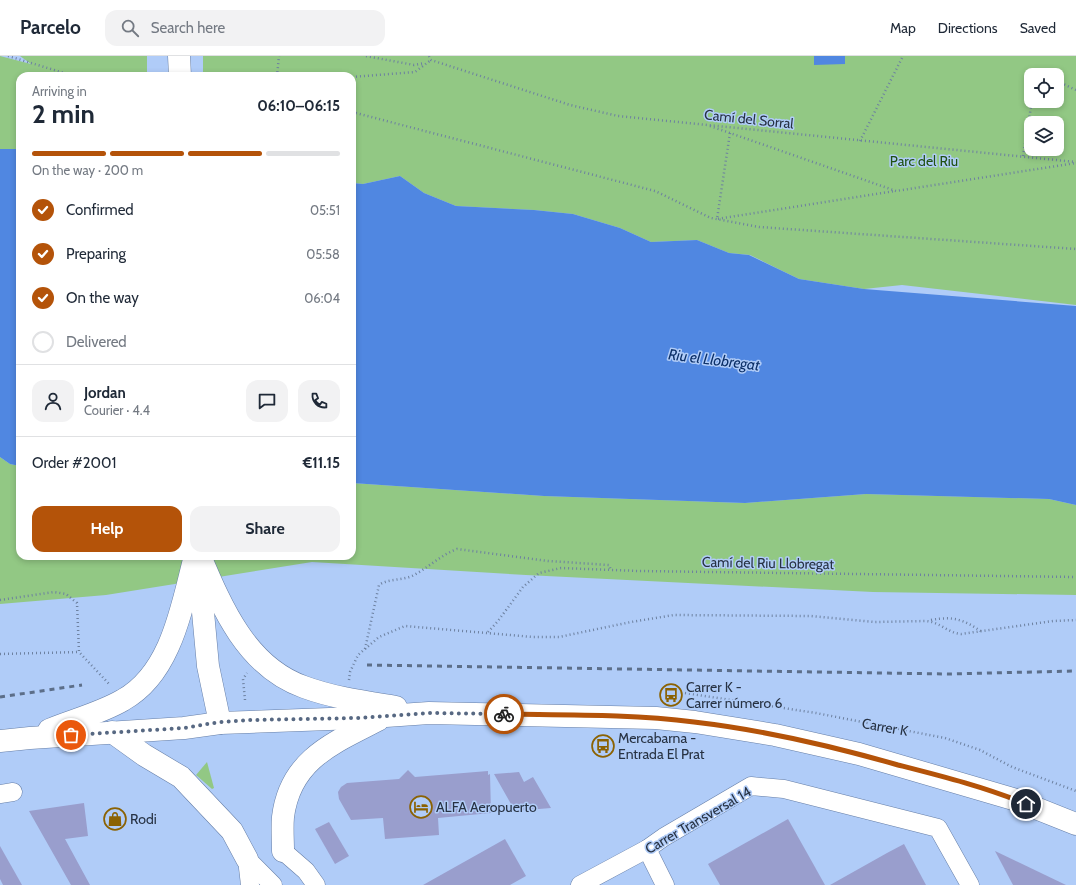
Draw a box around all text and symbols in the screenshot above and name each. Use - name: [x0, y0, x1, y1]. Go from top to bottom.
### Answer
- search box: [105, 10, 385, 46]
- text: Parcelo: [20, 16, 81, 39]
- icon: search: [119, 17, 141, 39]
- text: Search here: [151, 19, 225, 37]
- text: Map: [890, 19, 916, 37]
- text: Directions: [938, 19, 998, 37]
- text: Saved: [1020, 19, 1056, 37]
- map controls: [1024, 68, 1064, 156]
- button: locate: [1024, 68, 1064, 108]
- text: Arriving in: [32, 83, 87, 99]
- text: 06:10–06:15: [257, 97, 340, 115]
- text: 2 min: [32, 98, 95, 130]
- street label: Camí del Sorral: [703, 105, 795, 133]
- button: layers: [1024, 116, 1064, 156]
- park label: Parc del Riu: [890, 152, 958, 170]
- text: On the way · 200 m: [32, 162, 143, 178]
- icon: check: [32, 199, 54, 221]
- text: Confirmed: [66, 201, 134, 219]
- text: 05:51: [310, 202, 340, 218]
- icon: check: [32, 243, 54, 265]
- text: Preparing: [66, 245, 126, 263]
- text: 05:58: [306, 246, 340, 262]
- icon: check: [32, 287, 54, 309]
- text: On the way: [66, 289, 139, 307]
- text: 06:04: [304, 290, 340, 306]
- text: Delivered: [66, 333, 127, 351]
- water label: Riu el Llobregat: [667, 345, 761, 375]
- button: person: [32, 380, 74, 422]
- button: chat: [246, 380, 288, 422]
- button: phone: [298, 380, 340, 422]
- text: Jordan: [84, 384, 126, 402]
- text: Courier · 4.4: [84, 402, 150, 418]
- text: Order #2001: [32, 454, 116, 472]
- text: €11.15: [303, 454, 340, 472]
- button: Help: [32, 506, 182, 552]
- button: Share: [190, 506, 340, 552]
- street label: Camí del Riu Llobregat: [702, 553, 835, 573]
- place label: Carrer K - Carrer número 6: [686, 678, 782, 712]
- bus stop icon: Carrer K - Carrer número 6: [658, 682, 684, 708]
- courier: [484, 694, 524, 734]
- icon: bike: [493, 703, 515, 725]
- street label: Carrer K: [860, 714, 910, 740]
- pin: [54, 718, 88, 752]
- icon: bag: [60, 724, 82, 746]
- place label: Mercabarna - Entrada El Prat: [618, 729, 705, 763]
- bus stop icon: Mercabarna - Entrada El Prat: [590, 733, 616, 759]
- street label: Carrer Transversal 14: [642, 782, 754, 858]
- pin: [1009, 787, 1043, 821]
- icon: home: [1015, 793, 1037, 815]
- hotel icon: ALFA Aeropuerto: [408, 794, 434, 820]
- place label: ALFA Aeropuerto: [436, 798, 537, 816]
- shop icon: Rodi: [102, 806, 128, 832]
- place label: Rodi: [130, 810, 157, 828]

